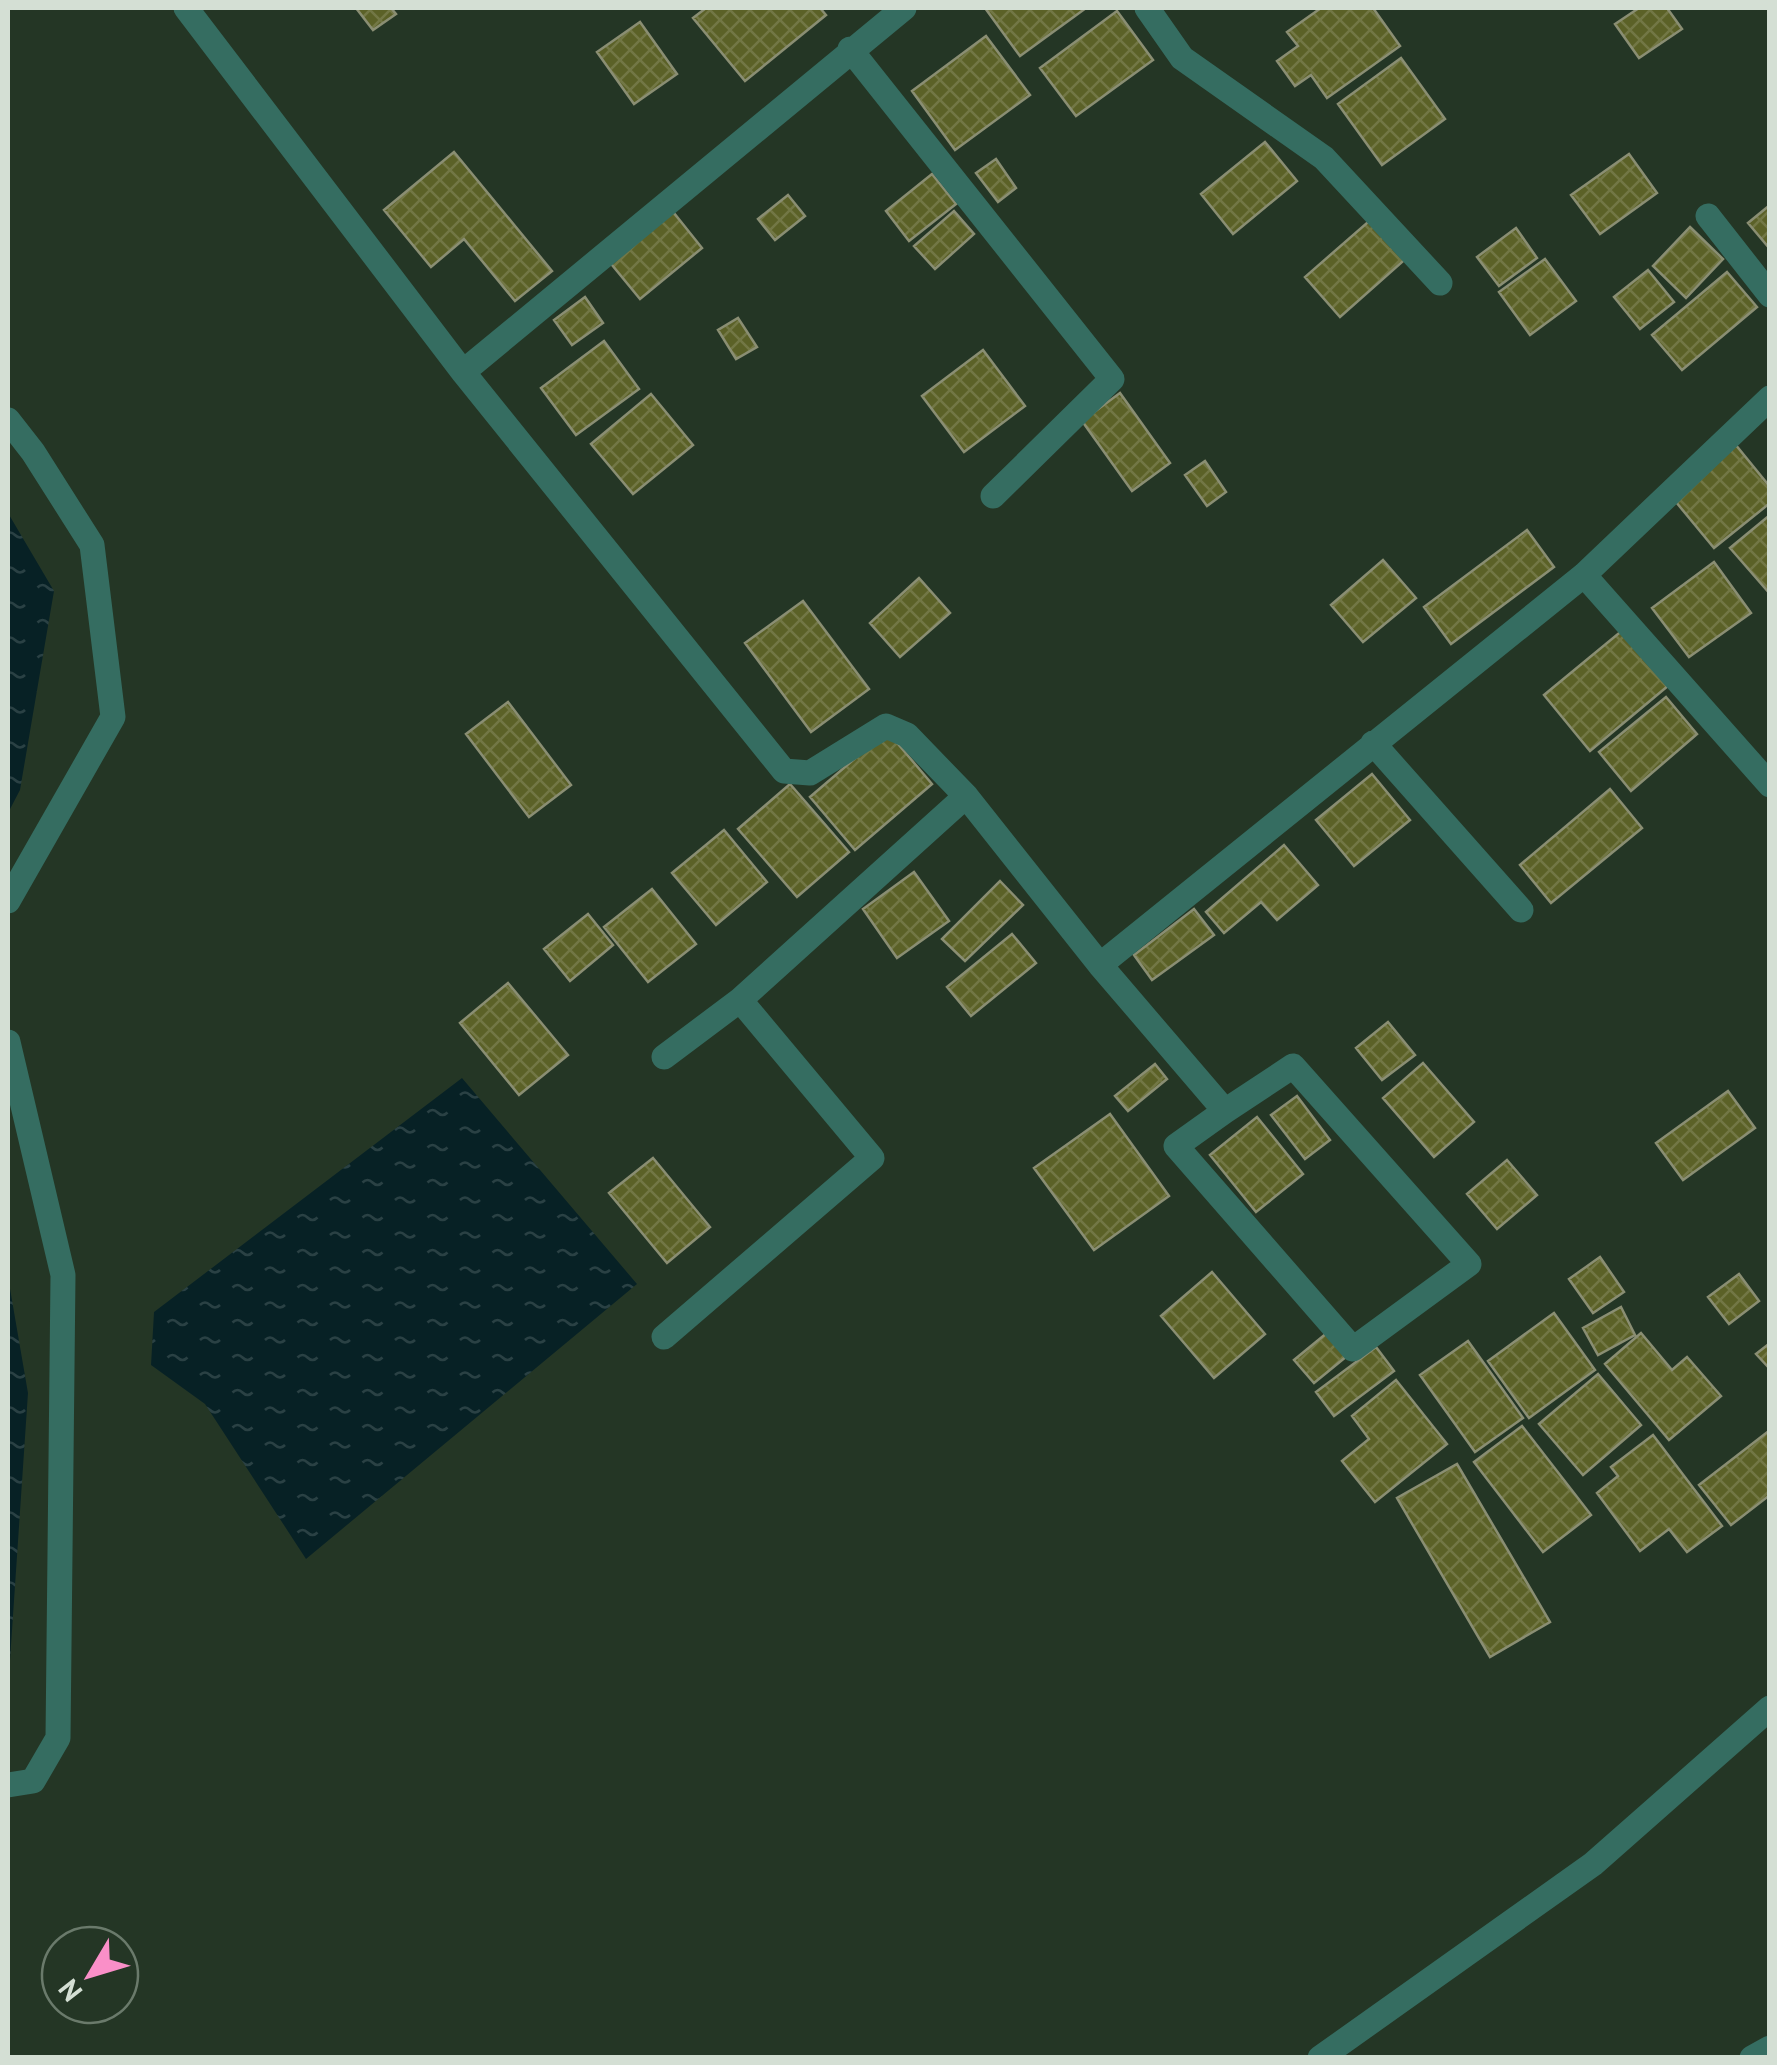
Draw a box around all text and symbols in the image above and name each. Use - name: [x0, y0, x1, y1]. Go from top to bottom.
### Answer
- north arrow: [40, 1925, 140, 2025]
- text: N: [50, 1972, 90, 2009]

